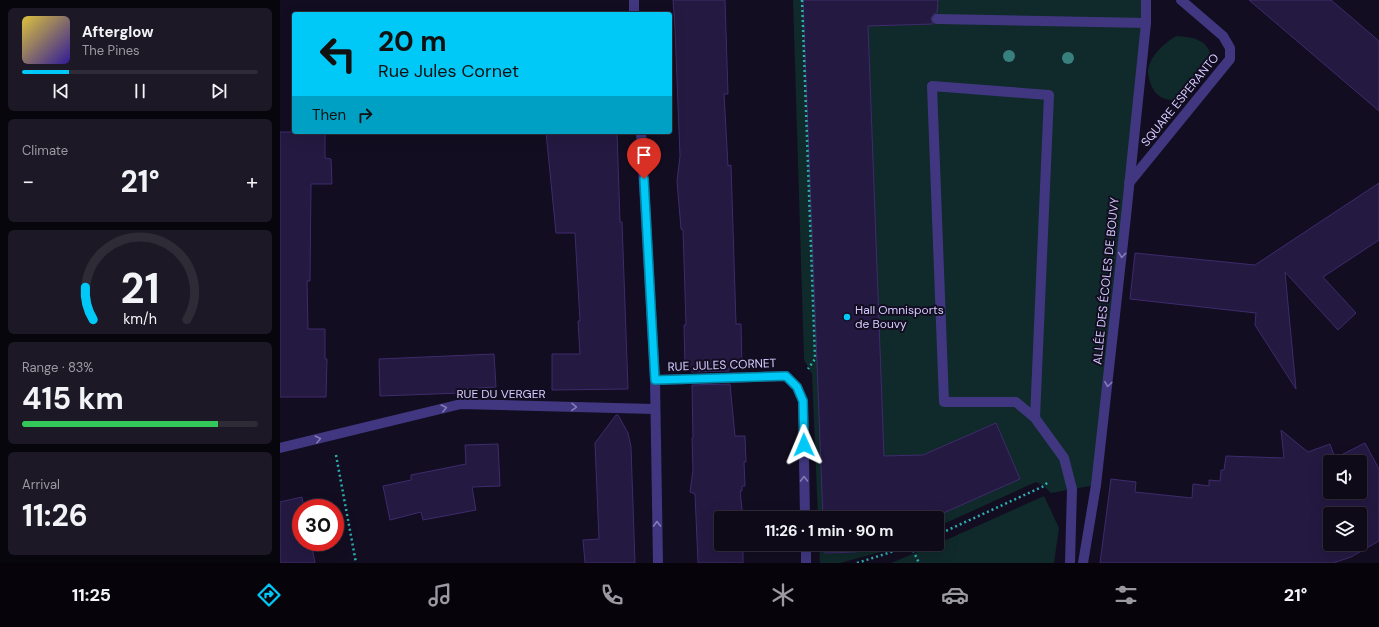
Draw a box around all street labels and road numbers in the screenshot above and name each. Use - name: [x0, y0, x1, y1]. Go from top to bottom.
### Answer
- street label: SQUARE ESPERANTO: [1138, 50, 1222, 150]
- street label: ALLÉE DES ÉCOLES DE BOUVY: [1089, 197, 1123, 365]
- street label: RUE JULES CORNET: [667, 355, 777, 375]
- street label: RUE DU VERGER: [456, 386, 546, 402]

